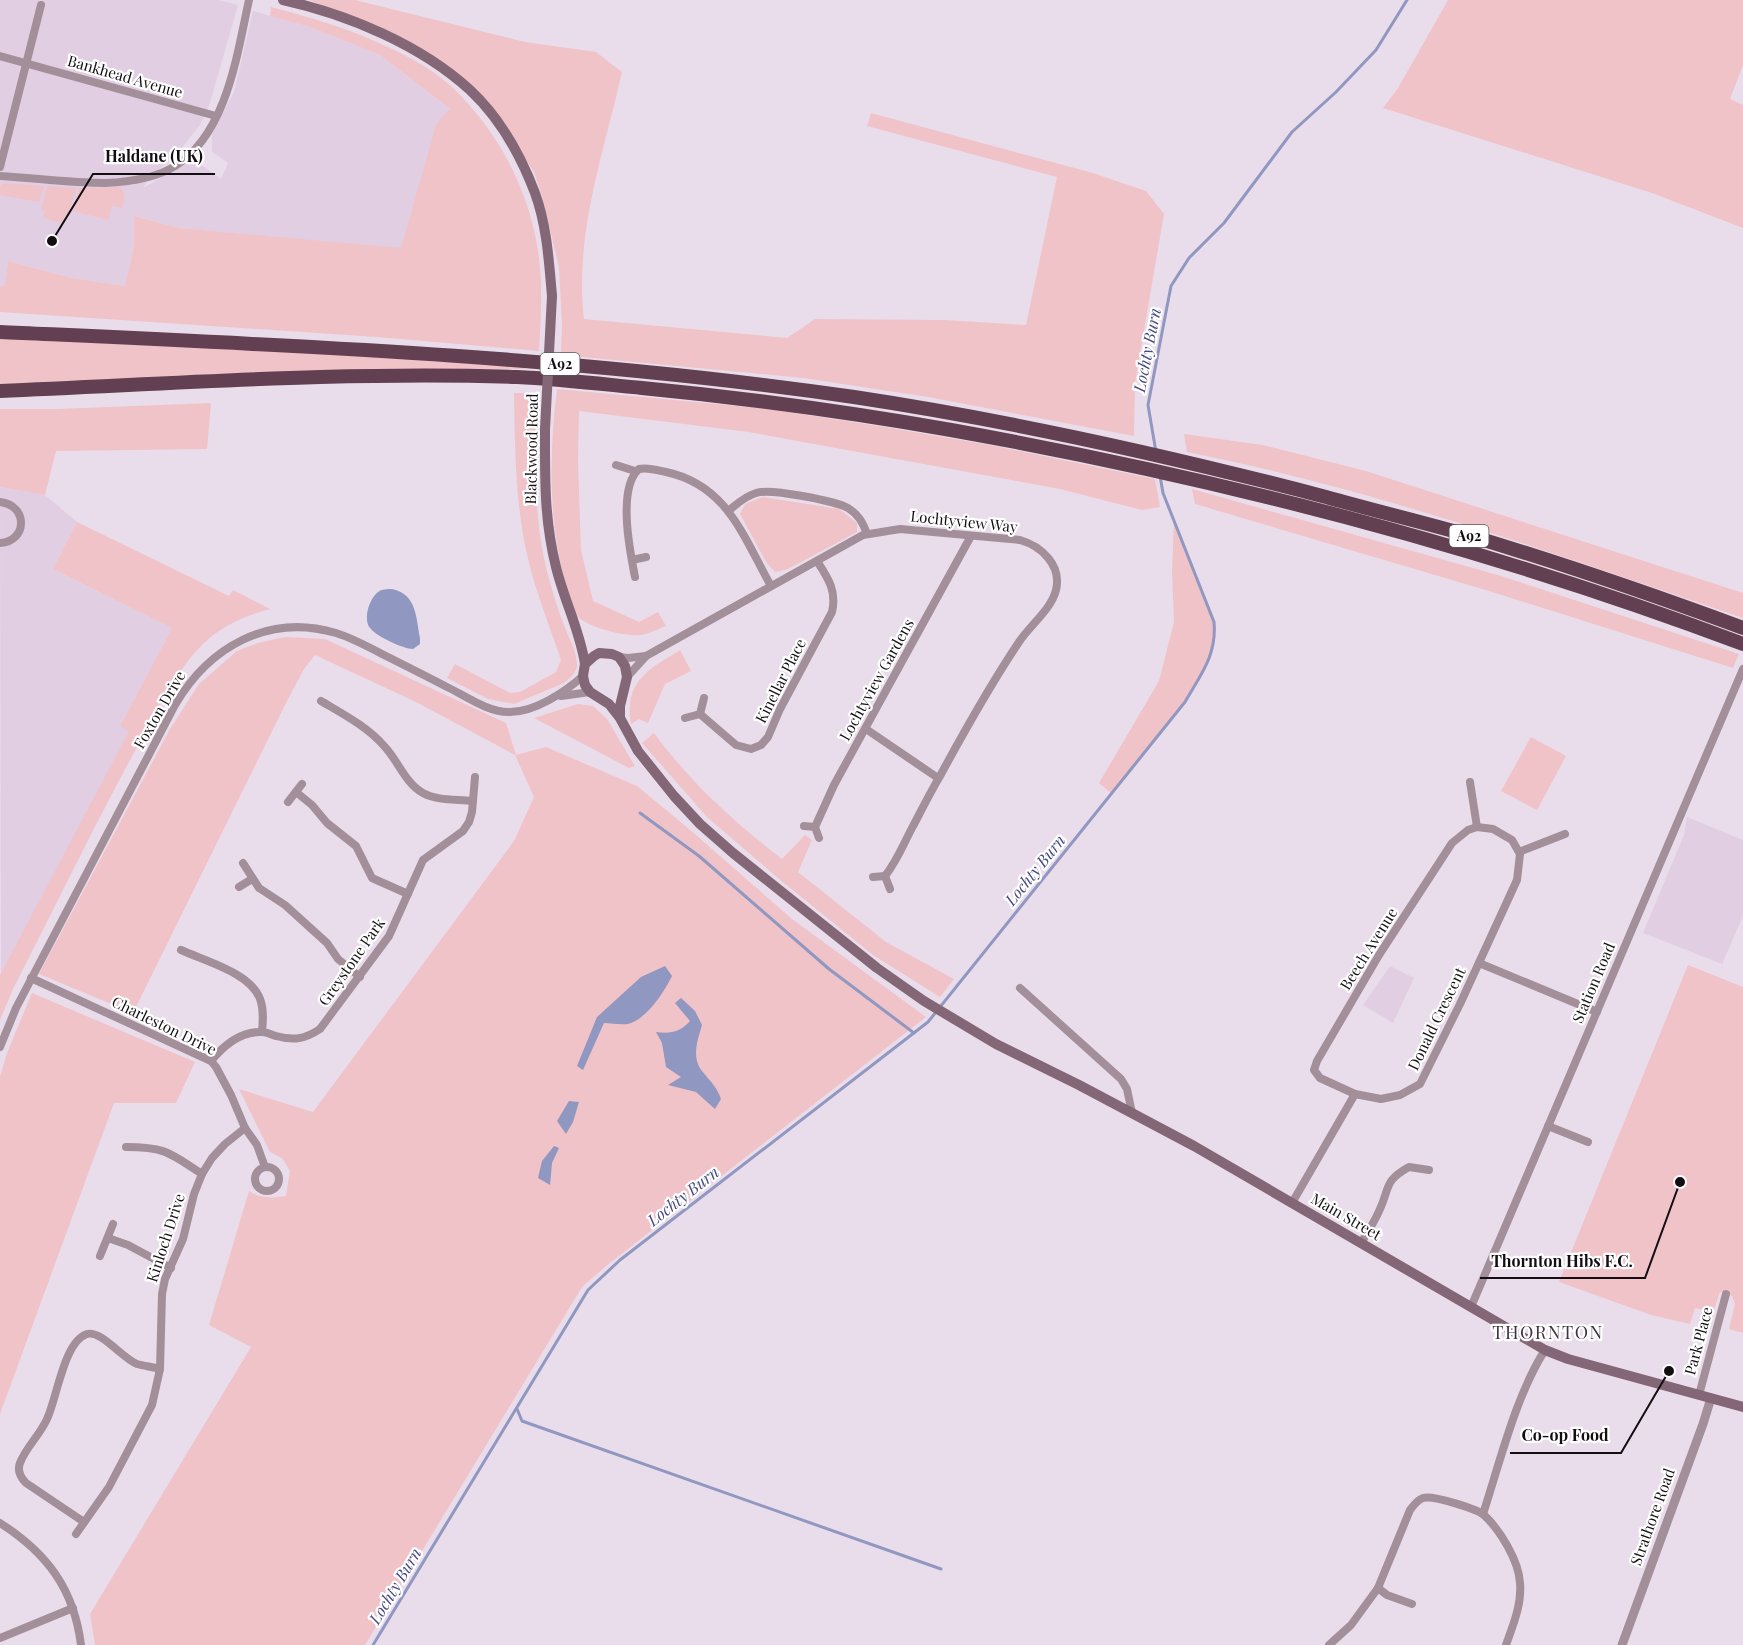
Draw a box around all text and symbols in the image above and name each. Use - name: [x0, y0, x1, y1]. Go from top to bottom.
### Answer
- street label: Bankhead Avenue: [65, 50, 185, 102]
- callout: Haldane (UK): [93, 140, 215, 174]
- text: Haldane (UK): [105, 145, 203, 166]
- water label: Lochty Burn: [1128, 306, 1165, 395]
- road number: A92: [540, 353, 580, 375]
- street label: Blackwood Road: [520, 393, 542, 505]
- street label: Lochtyview Way: [910, 505, 1019, 537]
- road number: A92: [1450, 525, 1488, 547]
- street label: Lochtyview Gardens: [834, 615, 918, 744]
- street label: Kinellar Place: [750, 635, 810, 726]
- street label: Foxton Drive: [129, 667, 190, 752]
- water label: Lochty Burn: [999, 830, 1070, 910]
- street label: Beech Avenue: [1335, 904, 1401, 993]
- street label: Greystone Park: [313, 913, 389, 1009]
- street label: Station Road: [1567, 939, 1619, 1026]
- street label: Donald Crescent: [1403, 963, 1470, 1073]
- street label: Charleston Drive: [109, 991, 220, 1059]
- water label: Lochty Burn: [642, 1161, 723, 1231]
- street label: Main Street: [1308, 1188, 1386, 1245]
- street label: Kinloch Drive: [141, 1191, 189, 1285]
- callout: Thornton Hibs F.C.: [1480, 1244, 1645, 1278]
- text: Thornton Hibs F.C.: [1491, 1250, 1633, 1271]
- street label: Park Place: [1679, 1305, 1717, 1377]
- district label: THORNTON: [1492, 1320, 1604, 1344]
- callout: Co-op Food: [1510, 1419, 1621, 1453]
- text: Co-op Food: [1521, 1424, 1609, 1445]
- street label: Strathore Road: [1625, 1465, 1679, 1568]
- water label: Lochty Burn: [363, 1544, 425, 1628]

